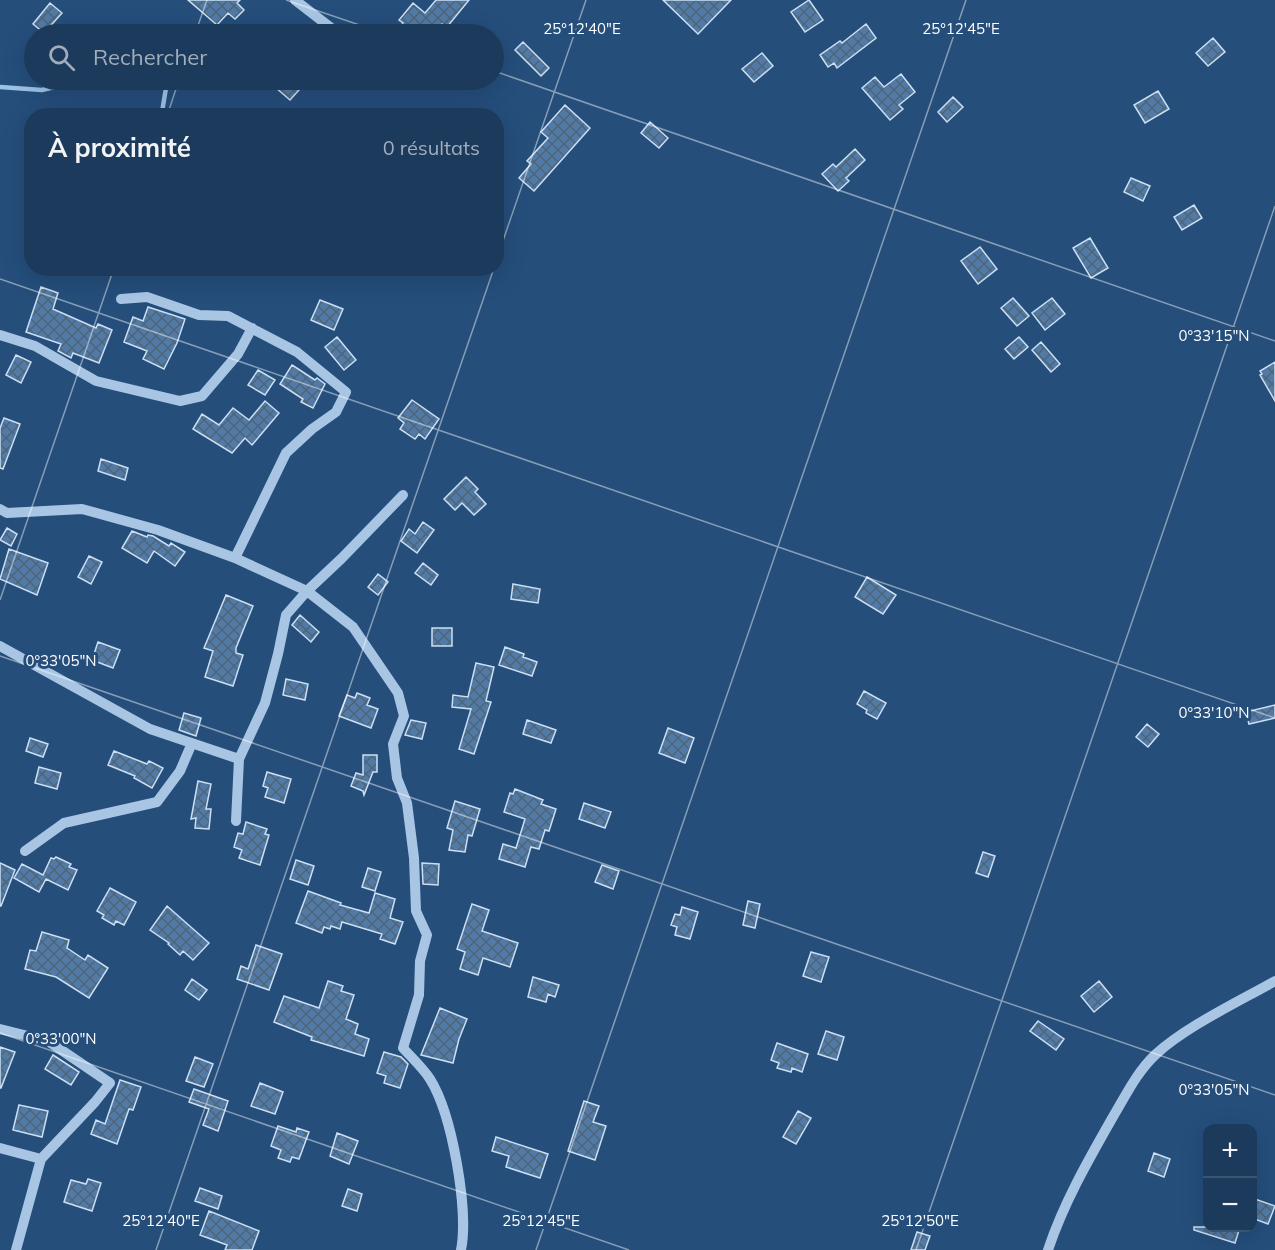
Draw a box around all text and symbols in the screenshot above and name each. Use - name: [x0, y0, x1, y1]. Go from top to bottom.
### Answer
- text: 25°12'40"E: [543, 19, 621, 38]
- text: 25°12'45"E: [922, 19, 1000, 38]
- search box: [24, 24, 504, 90]
- icon: search: [45, 41, 78, 74]
- text: Rechercher: [93, 43, 207, 71]
- text: À proximité: [48, 131, 191, 164]
- text: 0 résultats: [383, 135, 480, 160]
- text: 0°33'15"N: [1179, 326, 1249, 345]
- text: 0°33'05"N: [26, 651, 96, 670]
- text: 0°33'10"N: [1179, 703, 1249, 722]
- text: 0°33'00"N: [26, 1029, 96, 1048]
- text: 0°33'05"N: [1179, 1080, 1249, 1099]
- map controls: [1203, 1124, 1257, 1232]
- button: +: [1203, 1124, 1257, 1178]
- button: −: [1203, 1178, 1257, 1232]
- text: 25°12'40"E: [122, 1211, 200, 1230]
- text: 25°12'45"E: [502, 1211, 580, 1230]
- text: 25°12'50"E: [881, 1211, 959, 1230]

